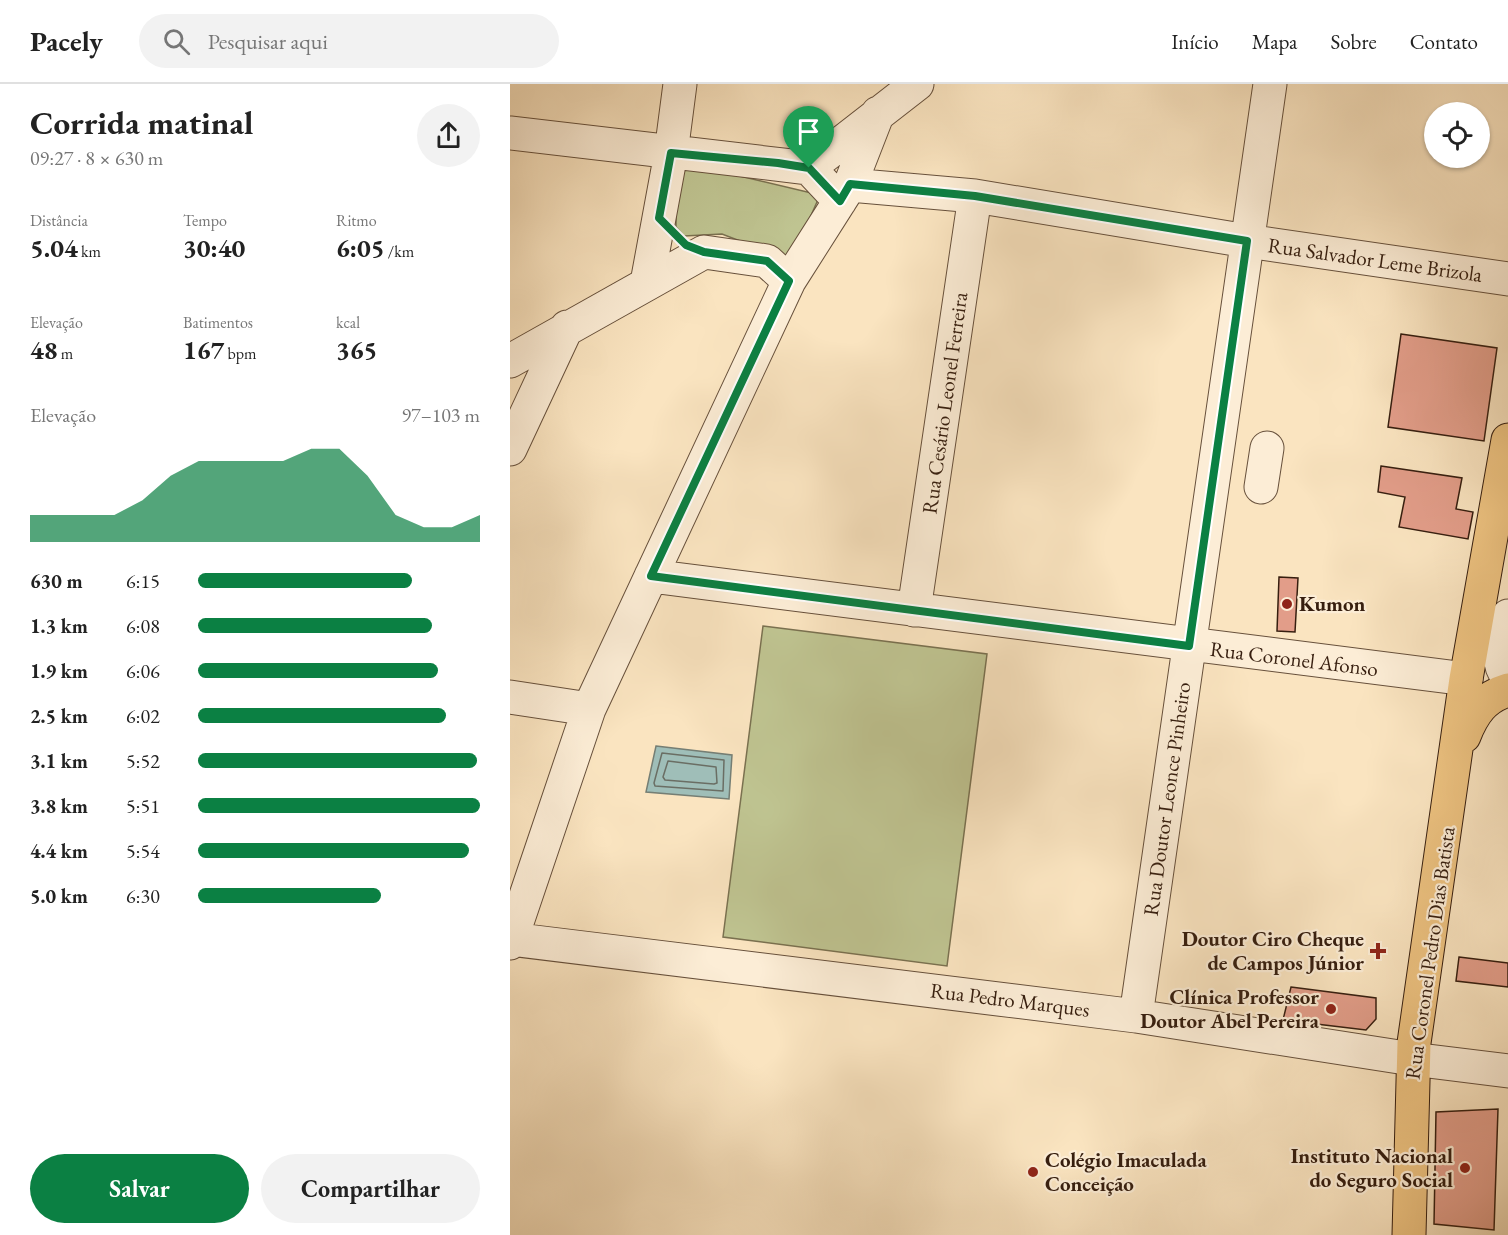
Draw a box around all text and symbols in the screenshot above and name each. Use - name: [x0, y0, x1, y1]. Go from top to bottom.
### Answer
- search box: [139, 14, 559, 68]
- text: Pacely: [30, 23, 103, 59]
- icon: search: [160, 25, 193, 58]
- text: Pesquisar aqui: [208, 27, 328, 56]
- text: Início: [1171, 28, 1219, 55]
- text: Mapa: [1252, 28, 1297, 55]
- text: Sobre: [1330, 28, 1377, 55]
- text: Contato: [1410, 28, 1478, 55]
- text: Corrida matinal: [30, 101, 253, 144]
- map controls: [1424, 102, 1490, 168]
- button: locate: [1424, 102, 1490, 168]
- button: share: [417, 104, 480, 167]
- pin: [783, 106, 834, 168]
- icon: arrive: [792, 115, 825, 148]
- text: 09:27 · 8 × 630 m: [30, 145, 163, 171]
- text: Distância: [30, 210, 88, 231]
- text: Tempo: [183, 210, 227, 231]
- text: Ritmo: [336, 210, 377, 231]
- text: 5.04: [30, 231, 78, 265]
- text: 30:40: [183, 231, 245, 265]
- text: 6:05: [336, 231, 385, 265]
- street label: Rua Salvador Leme Brizola: [1266, 231, 1485, 288]
- text: km: [78, 241, 101, 262]
- text: /km: [385, 241, 414, 262]
- street label: Rua Cesário Leonel Ferreira: [916, 290, 974, 516]
- text: Elevação: [30, 312, 83, 333]
- text: Batimentos: [183, 312, 253, 333]
- text: kcal: [336, 312, 360, 333]
- text: 48: [30, 333, 58, 367]
- text: 167: [183, 333, 224, 367]
- text: 365: [336, 333, 377, 367]
- text: m: [58, 343, 73, 364]
- text: bpm: [224, 343, 256, 364]
- text: Elevação: [30, 402, 96, 428]
- text: 97–103 m: [401, 402, 480, 428]
- text: 630 m: [30, 568, 83, 594]
- text: 6:15: [126, 568, 160, 594]
- place label: Kumon: [1299, 590, 1366, 617]
- marker: Kumon: [1280, 597, 1294, 611]
- text: 1.3 km: [30, 613, 88, 639]
- text: 6:08: [126, 613, 160, 639]
- street label: Rua Coronel Afonso: [1208, 635, 1380, 682]
- text: 1.9 km: [30, 658, 88, 684]
- text: 6:06: [126, 658, 160, 684]
- street label: Rua Doutor Leonce Pinheiro: [1137, 680, 1196, 918]
- text: 2.5 km: [30, 703, 88, 729]
- text: 6:02: [126, 703, 160, 729]
- text: 3.1 km: [30, 748, 88, 774]
- text: 5:52: [126, 748, 160, 774]
- text: 3.8 km: [30, 793, 88, 819]
- text: 5:51: [126, 793, 160, 819]
- street label: Rua Coronel Pedro Dias Batista: [1398, 824, 1461, 1081]
- text: 4.4 km: [30, 838, 88, 864]
- text: 5:54: [126, 838, 160, 864]
- text: 5.0 km: [30, 883, 88, 909]
- text: 6:30: [126, 883, 160, 909]
- place label: Doutor Ciro Cheque de Campos Júnior: [1182, 925, 1364, 976]
- marker: Doutor Ciro Cheque de Campos Júnior: [1369, 942, 1387, 960]
- street label: Rua Pedro Marques: [929, 976, 1091, 1023]
- place label: Clínica Professor Doutor Abel Pereira: [1140, 983, 1320, 1034]
- marker: Clínica Professor Doutor Abel Pereira: [1324, 1002, 1338, 1016]
- place label: Instituto Nacional do Seguro Social: [1291, 1142, 1453, 1193]
- place label: Colégio Imaculada Conceição: [1045, 1146, 1208, 1197]
- button: Salvar: [30, 1154, 249, 1223]
- button: Compartilhar: [261, 1154, 480, 1223]
- marker: Instituto Nacional do Seguro Social: [1458, 1161, 1472, 1175]
- marker: Colégio Imaculada Conceição: [1026, 1165, 1040, 1179]

